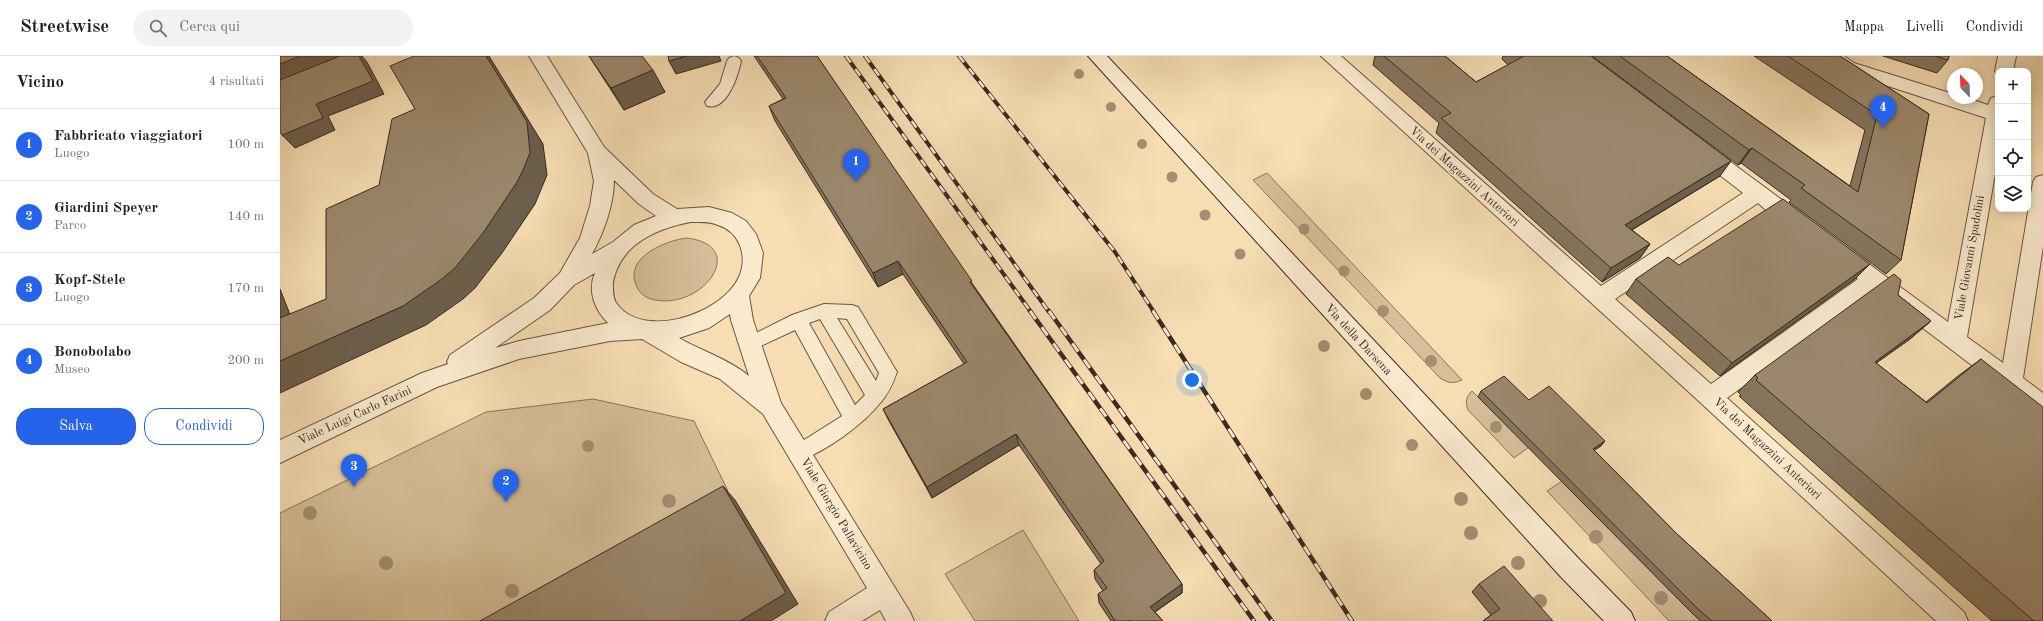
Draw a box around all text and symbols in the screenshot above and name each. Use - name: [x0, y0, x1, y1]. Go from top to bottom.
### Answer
- search box: [133, 10, 413, 46]
- icon: search: [147, 17, 169, 39]
- text: Streetwise: [20, 18, 109, 37]
- text: Cerca qui: [179, 20, 240, 35]
- text: Mappa: [1844, 20, 1884, 34]
- text: Livelli: [1906, 20, 1944, 34]
- text: Condividi: [1966, 20, 2023, 34]
- north arrow: [1947, 68, 1983, 104]
- map controls: [1995, 68, 2031, 212]
- button: +: [1995, 68, 2031, 104]
- text: Vicino: [16, 74, 64, 91]
- text: 4 risultati: [209, 75, 264, 88]
- pin: 4: [1870, 95, 1896, 128]
- button: −: [1995, 104, 2031, 140]
- street label: Via dei Magazzini Anteriori: [1407, 125, 1521, 229]
- text: Fabbricato viaggiatori: [54, 129, 203, 144]
- text: 1: [25, 138, 33, 151]
- text: 100 m: [227, 138, 264, 151]
- button: locate: [1995, 140, 2031, 176]
- text: Luogo: [54, 147, 90, 160]
- pin: 1: [843, 149, 869, 182]
- button: layers: [1995, 176, 2031, 212]
- street label: Viale Giovanni Spadolini: [1953, 195, 1987, 321]
- text: Giardini Speyer: [54, 201, 158, 216]
- text: 2: [25, 210, 33, 223]
- text: 140 m: [227, 210, 264, 223]
- text: Parco: [54, 219, 86, 232]
- text: Kopf-Stele: [54, 273, 126, 288]
- text: 3: [25, 282, 33, 295]
- text: 170 m: [227, 282, 264, 295]
- text: Luogo: [54, 291, 90, 304]
- street label: Via della Darsena: [1322, 302, 1394, 378]
- text: Bonobolabo: [54, 345, 131, 360]
- text: 4: [25, 354, 33, 367]
- text: 200 m: [227, 354, 264, 367]
- text: Museo: [54, 363, 90, 376]
- your location: [1182, 370, 1202, 390]
- street label: Viale Luigi Carlo Farini: [297, 384, 413, 448]
- street label: Via dei Magazzini Anteriori: [1711, 396, 1823, 502]
- button: Salva: [16, 408, 136, 445]
- button: Condividi: [144, 408, 264, 445]
- pin: 3: [341, 454, 367, 487]
- street label: Viale Giorgio Pallavicino: [798, 456, 874, 572]
- pin: 2: [493, 469, 519, 502]

